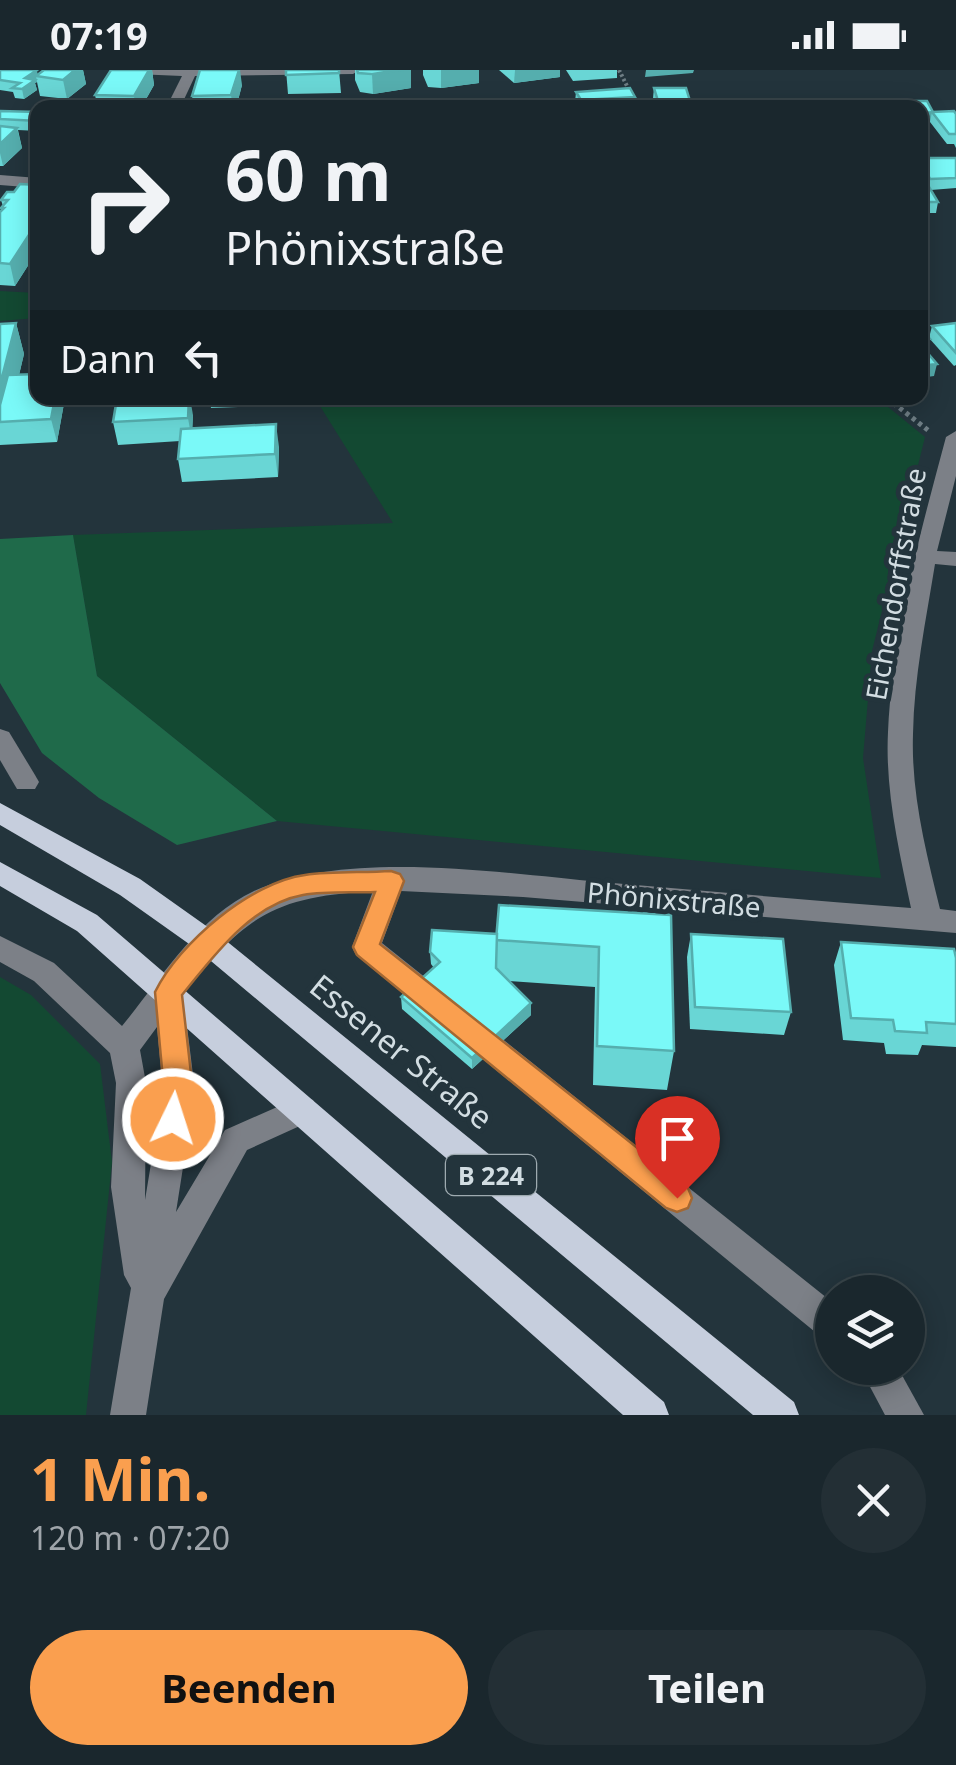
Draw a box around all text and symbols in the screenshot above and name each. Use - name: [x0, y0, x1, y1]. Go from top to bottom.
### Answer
- text: 07:19: [50, 9, 148, 61]
- text: 60 m: [225, 126, 392, 222]
- icon: right: [60, 140, 190, 270]
- text: Phönixstraße: [225, 217, 505, 278]
- icon: left: [176, 330, 231, 385]
- text: Dann: [60, 332, 156, 384]
- street label: Eichendorffstraße: [856, 465, 934, 703]
- street label: Phönixstraße: [586, 872, 762, 926]
- street label: Essener Straße: [302, 964, 502, 1138]
- position arrow: [121, 1067, 225, 1171]
- pin: [635, 1096, 720, 1199]
- icon: arrive: [650, 1111, 705, 1166]
- road number: B 224: [446, 1155, 536, 1195]
- map controls: [815, 1275, 925, 1385]
- button: layers: [815, 1275, 925, 1385]
- text: 1 Min.: [30, 1437, 210, 1519]
- button: close: [821, 1448, 926, 1553]
- text: 120 m · 07:20: [30, 1516, 230, 1559]
- button: Beenden: [30, 1630, 468, 1745]
- button: Teilen: [488, 1630, 926, 1745]

